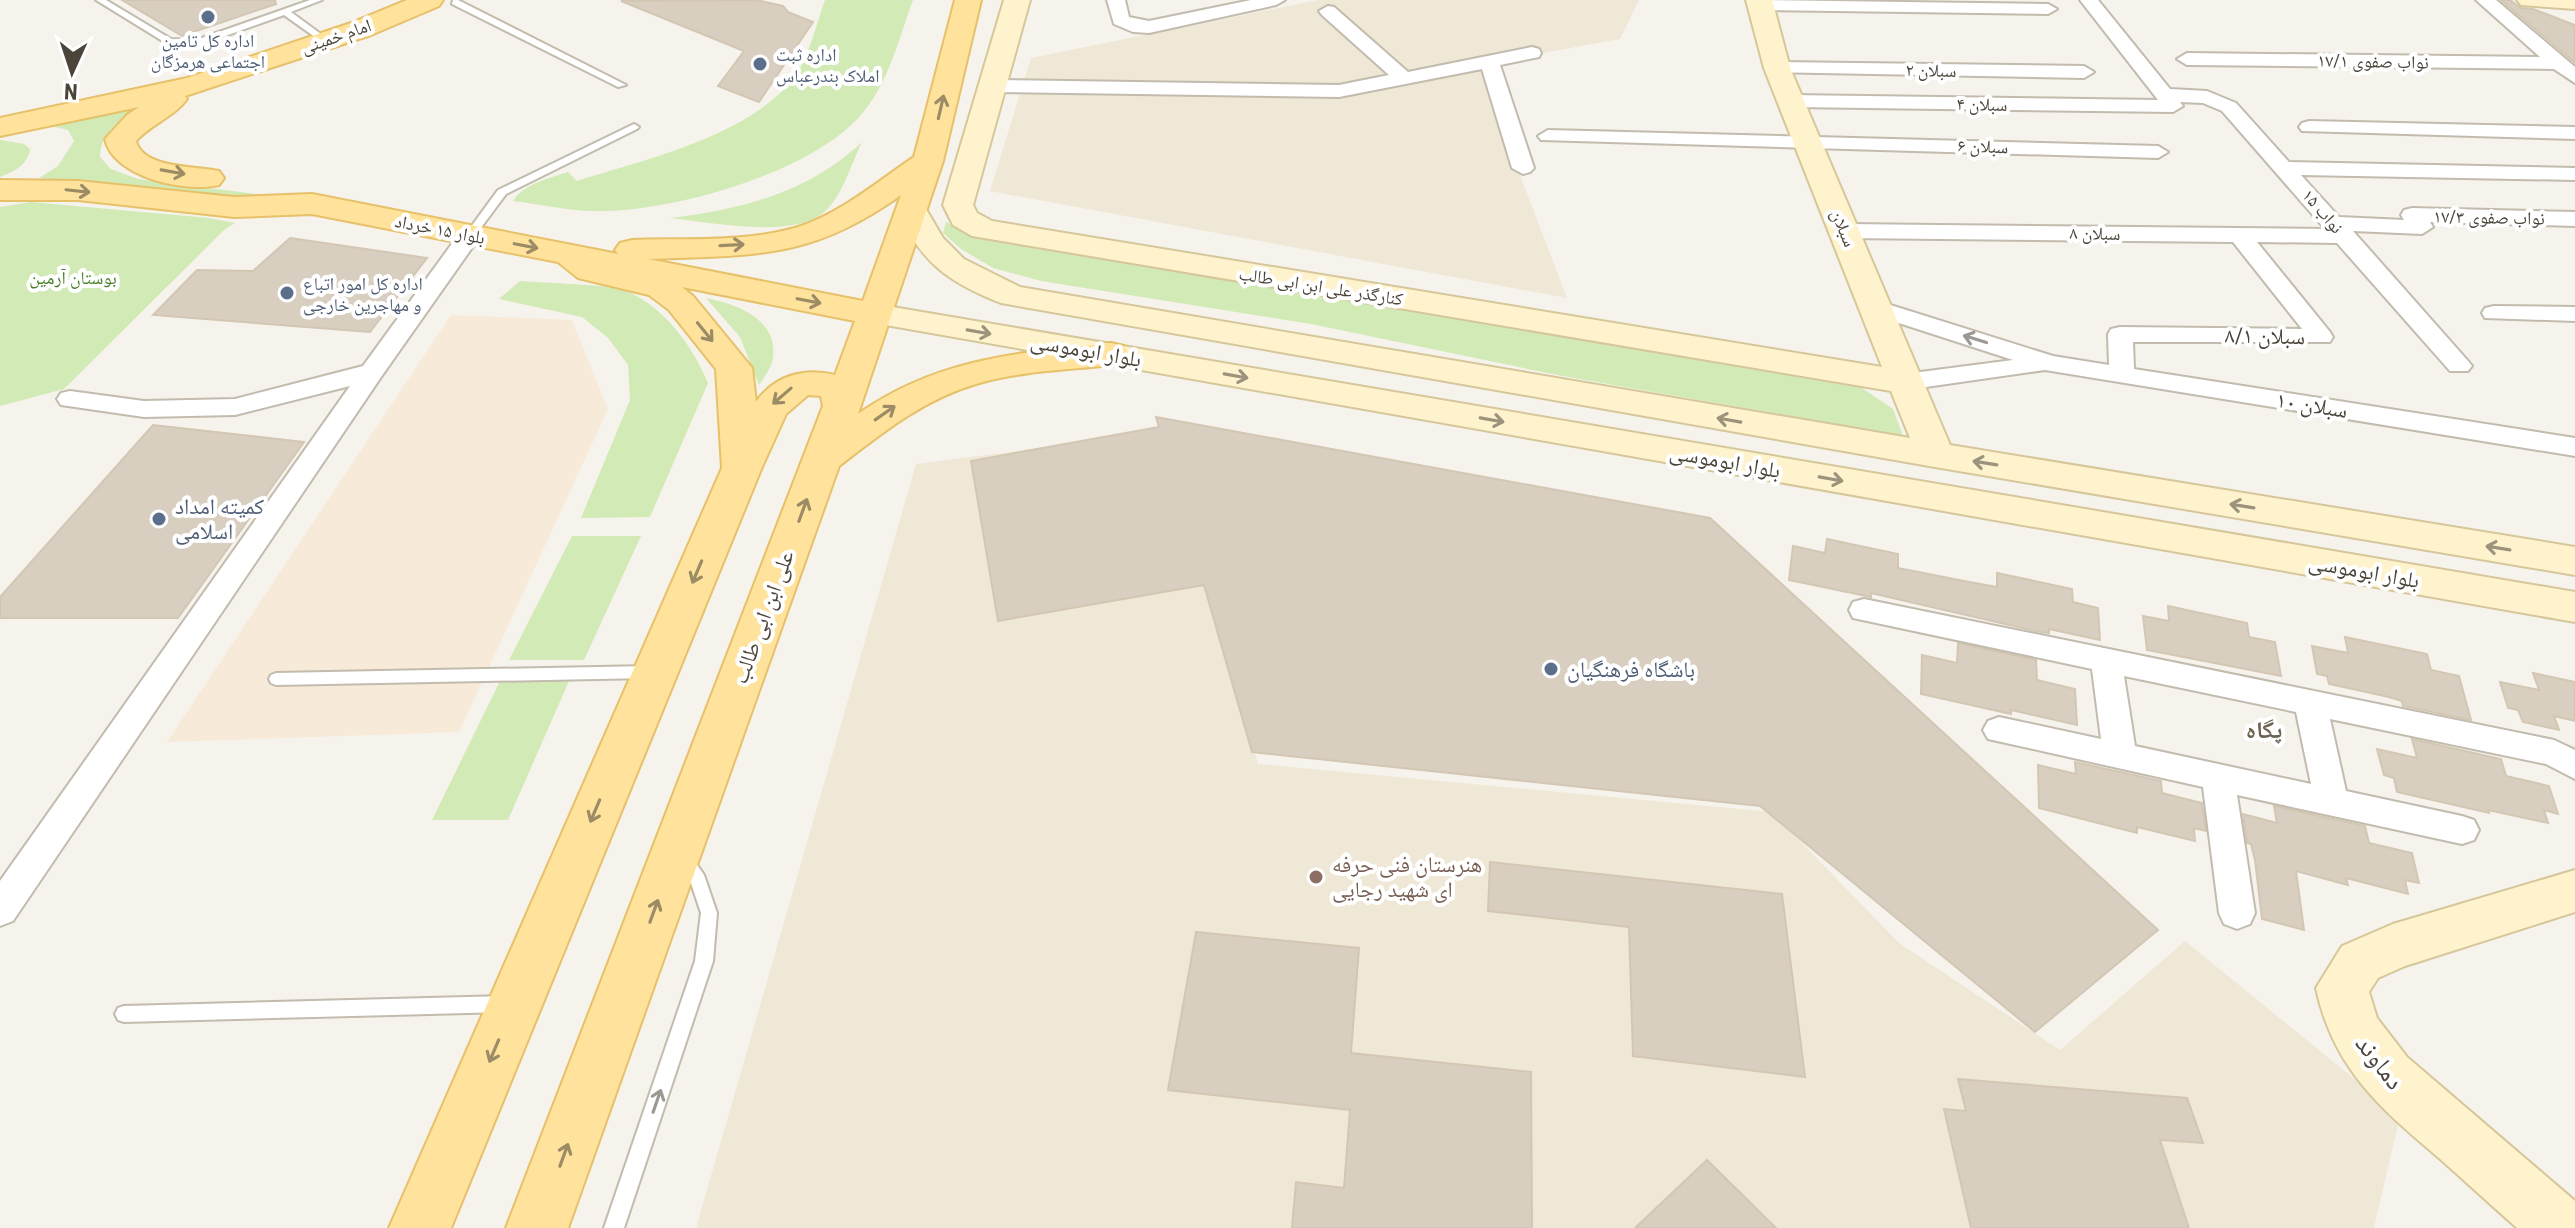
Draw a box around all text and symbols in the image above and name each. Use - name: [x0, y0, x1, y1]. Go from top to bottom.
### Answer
- marker: اداره کل تامین اجتماعی هرمزگان: [199, 8, 217, 26]
- street label: امام خمینی: [298, 14, 375, 60]
- place label: اداره کل تامین اجتماعی هرمزگان: [151, 30, 265, 73]
- north arrow: [32, 32, 112, 112]
- place label: اداره ثبت املاک بندرعباس: [776, 44, 879, 87]
- street label: نواب صفوی ۱۷/۱: [2317, 50, 2429, 73]
- marker: اداره ثبت املاک بندرعباس: [751, 55, 769, 73]
- street label: سبلان ۲: [1905, 59, 1957, 82]
- text: N: [64, 79, 78, 104]
- street label: سبلان ۴: [1956, 93, 2008, 116]
- one-way arrow: [935, 95, 950, 121]
- street label: سبلان ۶: [1957, 135, 2009, 158]
- one-way arrow: [159, 166, 185, 181]
- one-way arrow: [64, 183, 91, 198]
- street label: نواب ۱۵: [2298, 185, 2348, 238]
- street label: سبلان: [1826, 206, 1861, 250]
- street label: نواب صفوی ۱۷/۳: [2433, 206, 2545, 229]
- street label: بلوار ۱۵ خرداد: [393, 210, 487, 249]
- street label: سبلان ۸: [2069, 222, 2121, 245]
- one-way arrow: [718, 237, 745, 252]
- one-way arrow: [513, 240, 538, 255]
- street label: کنارگذر علی ابن ابی طالب: [1237, 263, 1405, 310]
- park label: بوستان آرمین: [29, 267, 117, 289]
- place label: اداره کل امور اتباع و مهاجرین خارجی: [303, 273, 423, 316]
- marker: اداره کل امور اتباع و مهاجرین خارجی: [278, 284, 296, 302]
- one-way arrow: [796, 294, 821, 309]
- one-way arrow: [696, 321, 714, 342]
- street label: سبلان ۸/۱: [2225, 323, 2305, 350]
- one-way arrow: [966, 325, 992, 340]
- street label: بلوار ابوموسی: [1028, 328, 1143, 373]
- one-way arrow: [1962, 331, 1988, 346]
- one-way arrow: [1223, 369, 1248, 384]
- one-way arrow: [773, 387, 793, 405]
- street label: سبلان ۱۰: [2274, 387, 2350, 424]
- one-way arrow: [874, 405, 896, 421]
- one-way arrow: [1716, 411, 1742, 426]
- one-way arrow: [1479, 414, 1504, 429]
- street label: بلوار ابوموسی: [1667, 439, 1782, 484]
- one-way arrow: [1973, 455, 1998, 470]
- one-way arrow: [1818, 472, 1843, 487]
- place label: کمیته امداد اسلامی: [175, 494, 264, 545]
- one-way arrow: [2229, 497, 2255, 512]
- one-way arrow: [797, 498, 811, 522]
- marker: کمیته امداد اسلامی: [150, 510, 168, 528]
- one-way arrow: [2486, 540, 2511, 555]
- street label: علی ابن ابی طالب: [727, 547, 800, 687]
- street label: بلوار ابوموسی: [2306, 549, 2421, 594]
- one-way arrow: [689, 559, 704, 584]
- place label: باشگاه فرهنگیان: [1567, 657, 1695, 683]
- marker: باشگاه فرهنگیان: [1542, 660, 1560, 678]
- district label: پگاه: [2246, 716, 2282, 744]
- one-way arrow: [587, 799, 602, 823]
- place label: هنرستان فنی حرفه ای شهید رجایی: [1332, 852, 1482, 903]
- marker: هنرستان فنی حرفه ای شهید رجایی: [1307, 868, 1325, 886]
- one-way arrow: [648, 899, 662, 924]
- street label: دماوند: [2349, 1029, 2411, 1095]
- one-way arrow: [486, 1038, 501, 1063]
- one-way arrow: [651, 1089, 665, 1114]
- one-way arrow: [558, 1143, 572, 1168]

